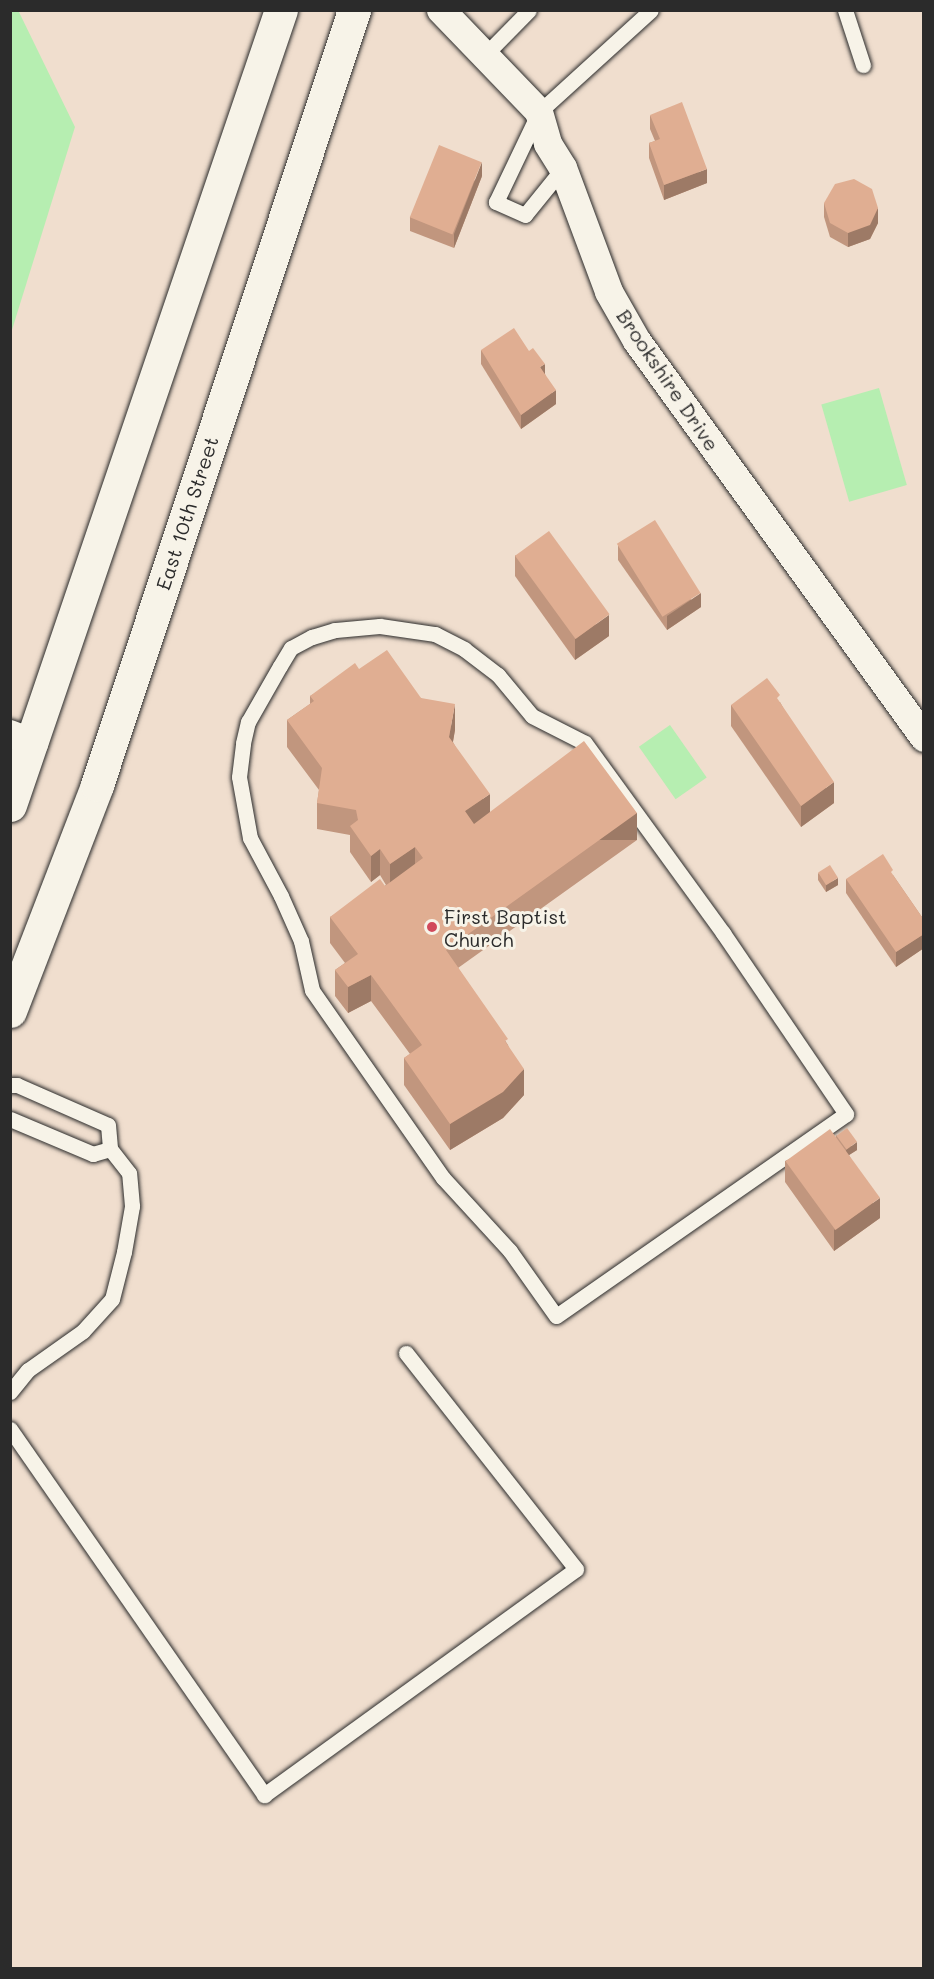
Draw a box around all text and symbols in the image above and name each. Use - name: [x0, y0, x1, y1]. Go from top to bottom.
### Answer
- street label: Brookshire Drive: [612, 305, 724, 455]
- street label: East 10th Street: [151, 433, 223, 593]
- place label: First Baptist Church: [444, 904, 567, 951]
- marker: First Baptist Church: [425, 920, 439, 934]

